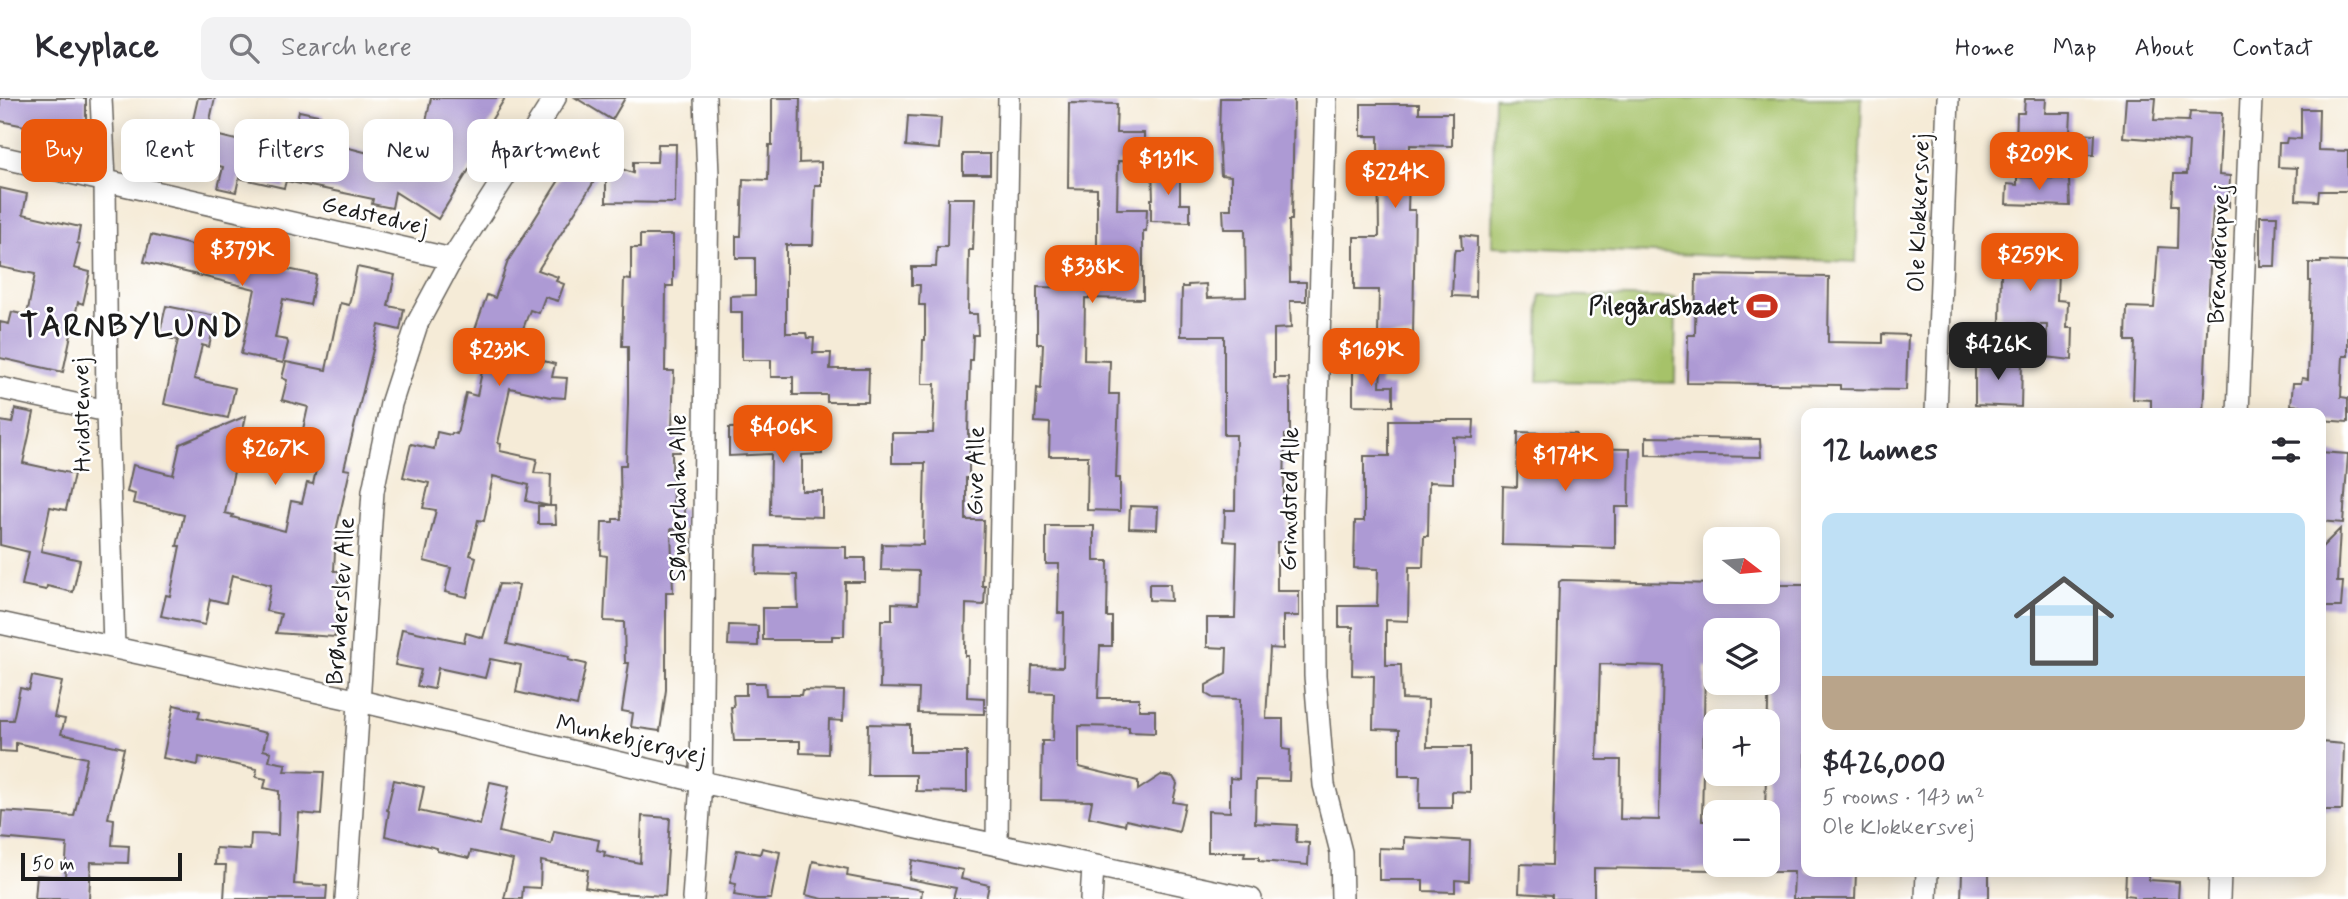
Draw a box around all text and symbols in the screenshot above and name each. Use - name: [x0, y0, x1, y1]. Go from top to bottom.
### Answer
- search box: [201, 17, 691, 80]
- text: Keyplace: [35, 26, 159, 70]
- icon: search: [225, 29, 263, 67]
- text: Search here: [281, 31, 412, 65]
- text: Home: [1955, 33, 2015, 64]
- text: Map: [2053, 33, 2097, 64]
- text: About: [2135, 33, 2194, 64]
- text: Contact: [2232, 33, 2313, 64]
- chip: Buy: [21, 119, 107, 182]
- chip: Rent: [121, 119, 220, 182]
- chip: Filters: [234, 119, 349, 182]
- chip: New: [363, 119, 453, 182]
- chip: Apartment: [467, 119, 624, 182]
- pin: $209K: [1990, 132, 2088, 192]
- street label: Ole Klokkersvej: [1901, 133, 1938, 293]
- pin: $131K: [1119, 138, 1217, 197]
- text: $209K: [2006, 140, 2072, 170]
- text: $131K: [1139, 145, 1197, 175]
- pin: $224K: [1346, 150, 1444, 210]
- text: $224K: [1362, 158, 1428, 188]
- street label: Brenderupvej: [2202, 184, 2237, 325]
- street label: Gedstedvej: [318, 189, 431, 244]
- pin: $379K: [193, 228, 291, 288]
- pin: $259K: [1981, 234, 2079, 293]
- text: $379K: [210, 236, 274, 266]
- text: $259K: [1997, 241, 2063, 271]
- pin: $338K: [1043, 246, 1141, 305]
- text: $338K: [1061, 253, 1123, 283]
- sports icon: Pilegårdsbadet: [1745, 289, 1779, 323]
- place label: Pilegårdsbadet: [1588, 292, 1740, 326]
- district label: TÅRNBYLUND: [20, 306, 244, 348]
- pin: $426K: [1949, 322, 2047, 382]
- pin: $233K: [450, 328, 548, 388]
- pin: $169K: [1322, 328, 1420, 388]
- text: $426K: [1965, 330, 2031, 360]
- text: $233K: [469, 336, 529, 366]
- text: $169K: [1339, 336, 1403, 366]
- street label: Hvidstenvej: [66, 357, 99, 473]
- pin: $406K: [734, 406, 832, 465]
- text: $406K: [749, 413, 817, 443]
- street label: Sønderholm Alle: [663, 414, 694, 582]
- street label: Give Alle: [960, 426, 993, 516]
- street label: Grindsted Alle: [1274, 427, 1307, 571]
- pin: $267K: [226, 428, 324, 487]
- text: 12 homes: [1822, 431, 1938, 470]
- icon: filters: [2267, 431, 2305, 469]
- pin: $174K: [1516, 434, 1614, 493]
- text: $267K: [242, 435, 308, 465]
- text: $174K: [1532, 441, 1598, 471]
- street label: Brønderslev Alle: [320, 516, 363, 686]
- north arrow: [1703, 527, 1780, 604]
- map controls: [1703, 527, 1780, 877]
- icon: home: [2001, 558, 2127, 684]
- button: layers: [1703, 618, 1780, 695]
- street label: Munkebjergvej: [553, 708, 709, 773]
- button: +: [1703, 709, 1780, 786]
- text: $426,000: [1822, 744, 1946, 783]
- text: 5 rooms · 143 m²: [1822, 783, 1985, 813]
- button: −: [1703, 800, 1780, 877]
- text: Ole Klokkersvej: [1822, 813, 1974, 843]
- scale bar: [21, 850, 182, 882]
- text: 50 m: [32, 852, 75, 877]

